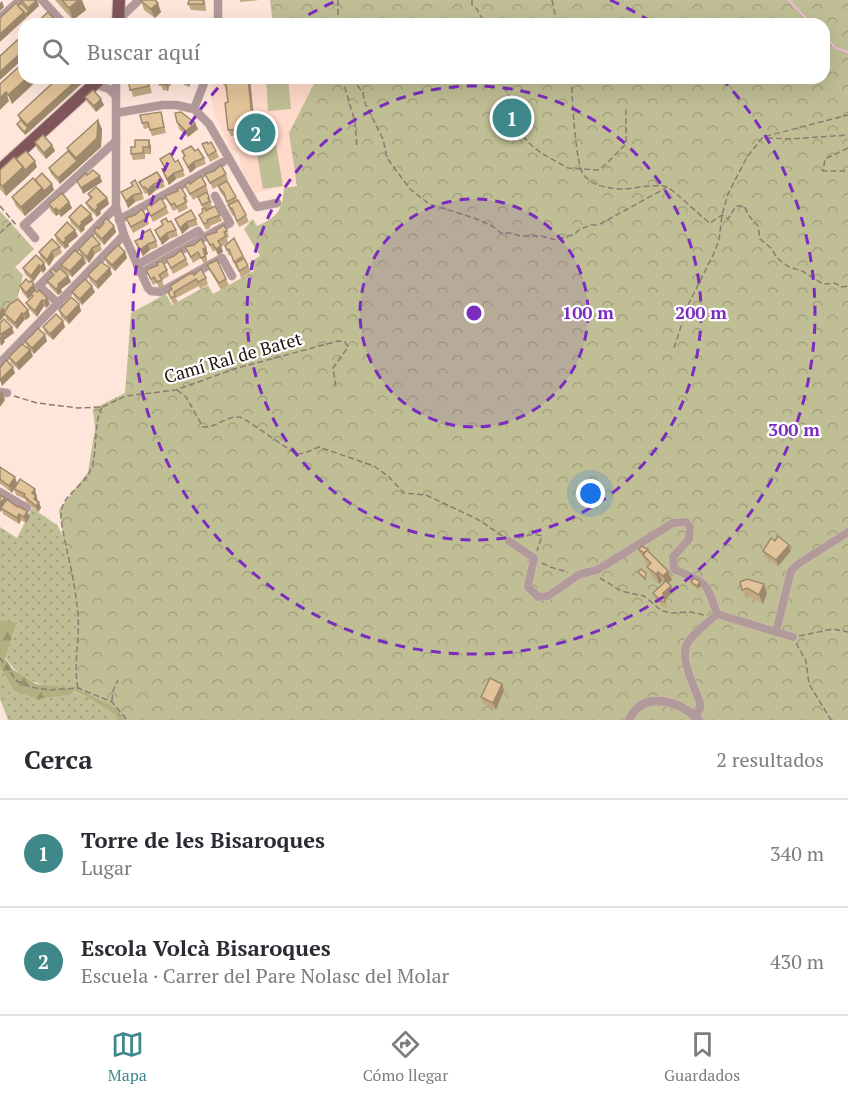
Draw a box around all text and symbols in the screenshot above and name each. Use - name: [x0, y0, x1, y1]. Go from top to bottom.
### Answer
- search box: [18, 18, 830, 84]
- icon: search: [39, 35, 72, 68]
- text: Buscar aquí: [87, 37, 200, 66]
- pin: 1: [492, 96, 532, 140]
- pin: 2: [236, 110, 276, 156]
- text: 100 m: [562, 300, 614, 324]
- text: 200 m: [675, 300, 727, 324]
- centre of rings: [464, 303, 484, 323]
- street label: Camí Ral de Batet: [161, 326, 305, 388]
- text: 300 m: [768, 417, 820, 441]
- your location: [576, 479, 605, 508]
- text: Cerca: [24, 742, 93, 776]
- text: 2 resultados: [716, 746, 824, 773]
- text: Torre de les Bisaroques: [81, 825, 325, 854]
- text: 1: [38, 840, 49, 867]
- text: 340 m: [770, 840, 824, 867]
- text: Lugar: [81, 854, 132, 881]
- text: Escola Volcà Bisaroques: [81, 933, 331, 962]
- text: 2: [38, 948, 49, 975]
- text: 430 m: [770, 948, 824, 975]
- text: Escuela · Carrer del Pare Nolasc del Molar: [81, 962, 449, 989]
- tab: Mapa: [108, 1028, 147, 1086]
- tab: Cómo llegar: [363, 1028, 448, 1086]
- tab: Guardados: [664, 1028, 740, 1086]

